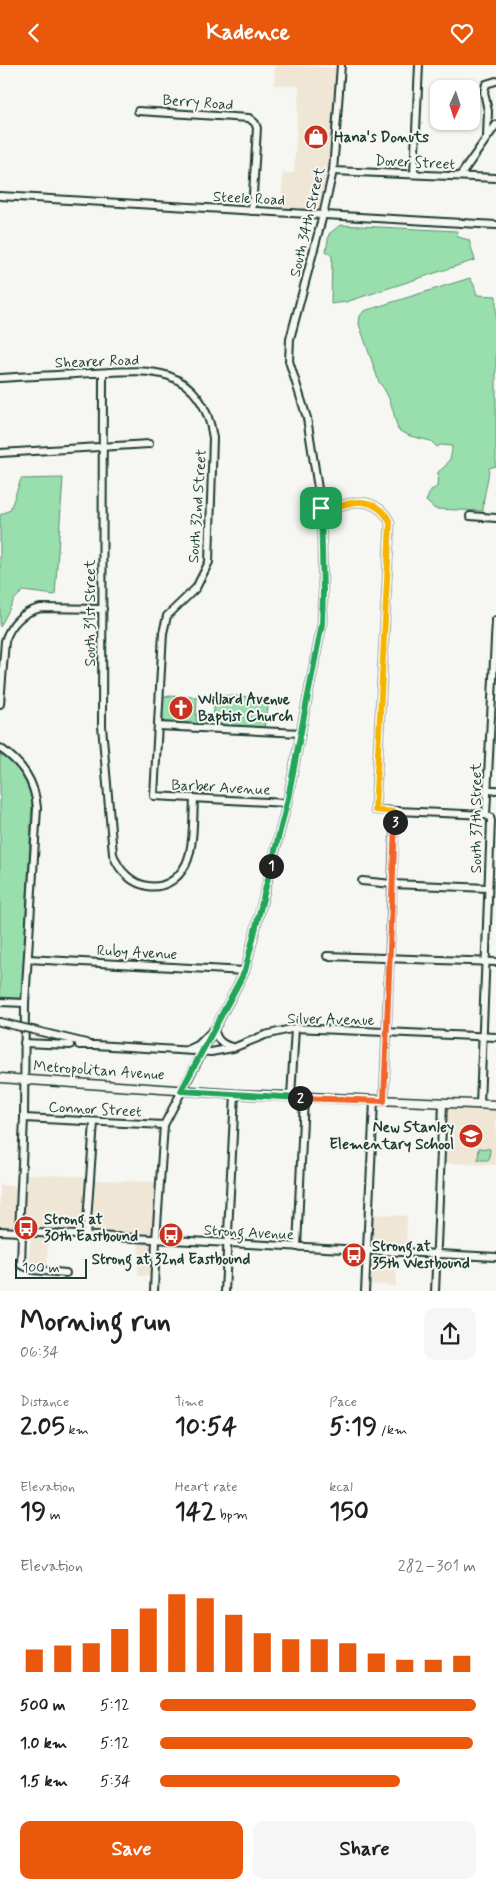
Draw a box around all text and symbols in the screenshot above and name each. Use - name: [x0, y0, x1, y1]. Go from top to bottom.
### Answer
- icon: back: [20, 19, 48, 47]
- text: Kadence: [206, 19, 290, 47]
- icon: heart: [448, 19, 476, 47]
- north arrow: [430, 80, 480, 130]
- map controls: [430, 80, 480, 130]
- street label: Berry Road: [162, 91, 234, 115]
- shop icon: Hana's Donuts: [303, 124, 329, 150]
- place label: Hana's Donuts: [334, 128, 429, 148]
- street label: Dover Street: [374, 151, 456, 175]
- street label: South 34th Street: [286, 165, 330, 279]
- street label: Steele Road: [212, 187, 286, 211]
- street label: Shearer Road: [55, 351, 140, 373]
- street label: South 32nd Street: [184, 448, 212, 564]
- pin: [300, 487, 342, 529]
- icon: arrive: [307, 494, 335, 522]
- street label: South 31st Street: [81, 559, 101, 667]
- place label: Willard Avenue Baptist Church: [197, 690, 294, 727]
- church icon: Willard Avenue Baptist Church: [168, 695, 194, 721]
- street label: South 37th Street: [467, 763, 487, 873]
- street label: Barber Avenue: [171, 775, 271, 801]
- pin: 3: [382, 809, 408, 835]
- text: 3: [392, 813, 399, 831]
- pin: 1: [258, 853, 284, 879]
- text: 1: [268, 857, 275, 875]
- street label: Ruby Avenue: [96, 941, 178, 965]
- street label: Silver Avenue: [287, 1009, 375, 1031]
- street label: Metropolitan Avenue: [33, 1056, 166, 1086]
- pin: 2: [288, 1085, 312, 1111]
- text: 2: [297, 1089, 304, 1107]
- street label: Connor Street: [48, 1098, 142, 1122]
- place label: New Stanley Elementary School: [329, 1118, 454, 1155]
- school or university icon: New Stanley Elementary School: [458, 1123, 484, 1149]
- place label: Strong at 30th Eastbound: [44, 1210, 138, 1247]
- bus stop icon: Strong at 30th Eastbound: [13, 1215, 39, 1241]
- street label: Strong Avenue: [203, 1221, 295, 1246]
- bus stop icon: Strong at 32nd Eastbound: [158, 1222, 184, 1248]
- place label: Strong at 35th Westbound: [372, 1237, 470, 1274]
- bus stop icon: Strong at 35th Westbound: [341, 1242, 367, 1268]
- place label: Strong at 32nd Eastbound: [92, 1250, 250, 1272]
- scale bar: [15, 1257, 88, 1280]
- text: 100 m: [22, 1259, 60, 1277]
- text: Morning run: [20, 1304, 171, 1341]
- button: share: [424, 1308, 476, 1360]
- text: 06:34: [20, 1342, 59, 1363]
- text: Distance: [20, 1393, 69, 1411]
- text: Time: [175, 1393, 204, 1411]
- text: Pace: [329, 1393, 357, 1411]
- text: 2.05: [20, 1411, 65, 1444]
- text: 10:54: [175, 1411, 237, 1444]
- text: 5:19: [329, 1411, 377, 1444]
- text: km: [65, 1421, 89, 1439]
- text: /km: [377, 1421, 407, 1439]
- text: Elevation: [20, 1478, 75, 1496]
- text: Heart rate: [175, 1478, 238, 1496]
- text: kcal: [329, 1478, 353, 1496]
- text: 19: [20, 1496, 46, 1529]
- text: 142: [175, 1496, 216, 1529]
- text: 150: [329, 1496, 369, 1529]
- text: m: [46, 1506, 61, 1524]
- text: bpm: [216, 1506, 248, 1524]
- text: Elevation: [20, 1556, 83, 1577]
- text: 282–301 m: [398, 1556, 476, 1577]
- text: 500 m: [20, 1695, 65, 1716]
- text: 5:12: [100, 1695, 129, 1716]
- text: 1.0 km: [20, 1733, 67, 1754]
- text: 5:12: [100, 1733, 129, 1754]
- text: 1.5 km: [20, 1771, 68, 1792]
- text: 5:34: [100, 1771, 131, 1792]
- button: Save: [20, 1821, 243, 1879]
- button: Share: [253, 1821, 476, 1879]

